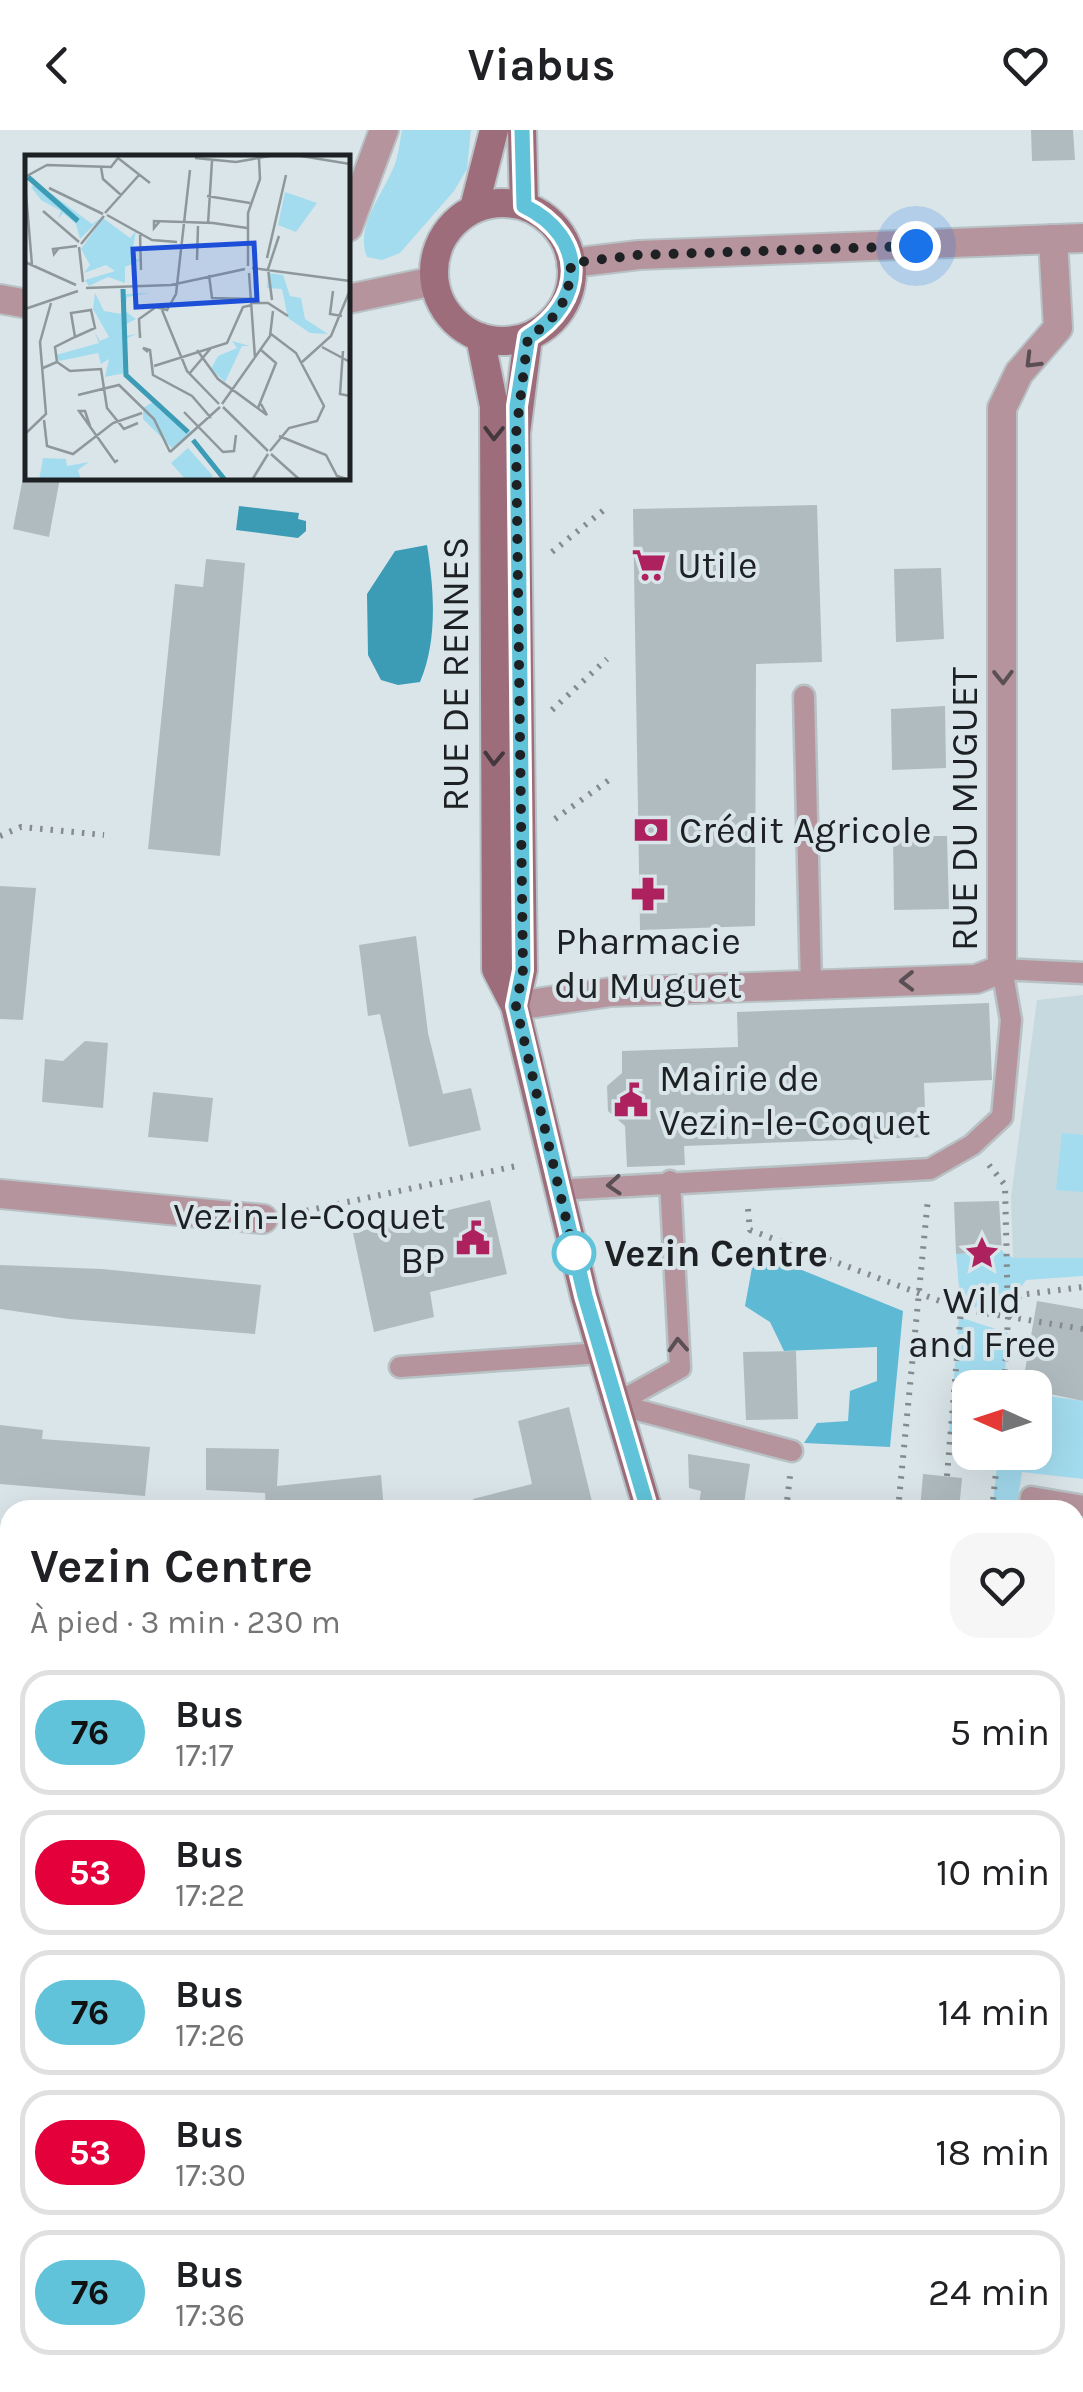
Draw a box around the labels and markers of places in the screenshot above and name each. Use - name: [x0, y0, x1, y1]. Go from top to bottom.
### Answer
- place label: Utile: [677, 543, 758, 588]
- supermarket icon: Utile: [630, 546, 668, 584]
- place label: Crédit Agricole: [679, 808, 932, 853]
- bank icon: Crédit Agricole: [632, 811, 670, 849]
- pharmacy icon: Pharmacie du Muguet: [629, 875, 667, 913]
- place label: Pharmacie du Muguet: [554, 919, 742, 1008]
- place label: Mairie de Vezin-le-Coquet: [659, 1056, 931, 1145]
- public building icon: Mairie de Vezin-le-Coquet: [612, 1081, 650, 1119]
- place label: Vezin-le-Coquet BP: [173, 1194, 445, 1283]
- public building icon: Vezin-le-Coquet BP: [454, 1219, 492, 1257]
- place label: Vezin Centre: [604, 1231, 828, 1276]
- marker: Vezin Centre: [553, 1232, 595, 1274]
- place icon: Wild and Free: [963, 1234, 1001, 1272]
- place label: Wild and Free: [908, 1278, 1056, 1367]

